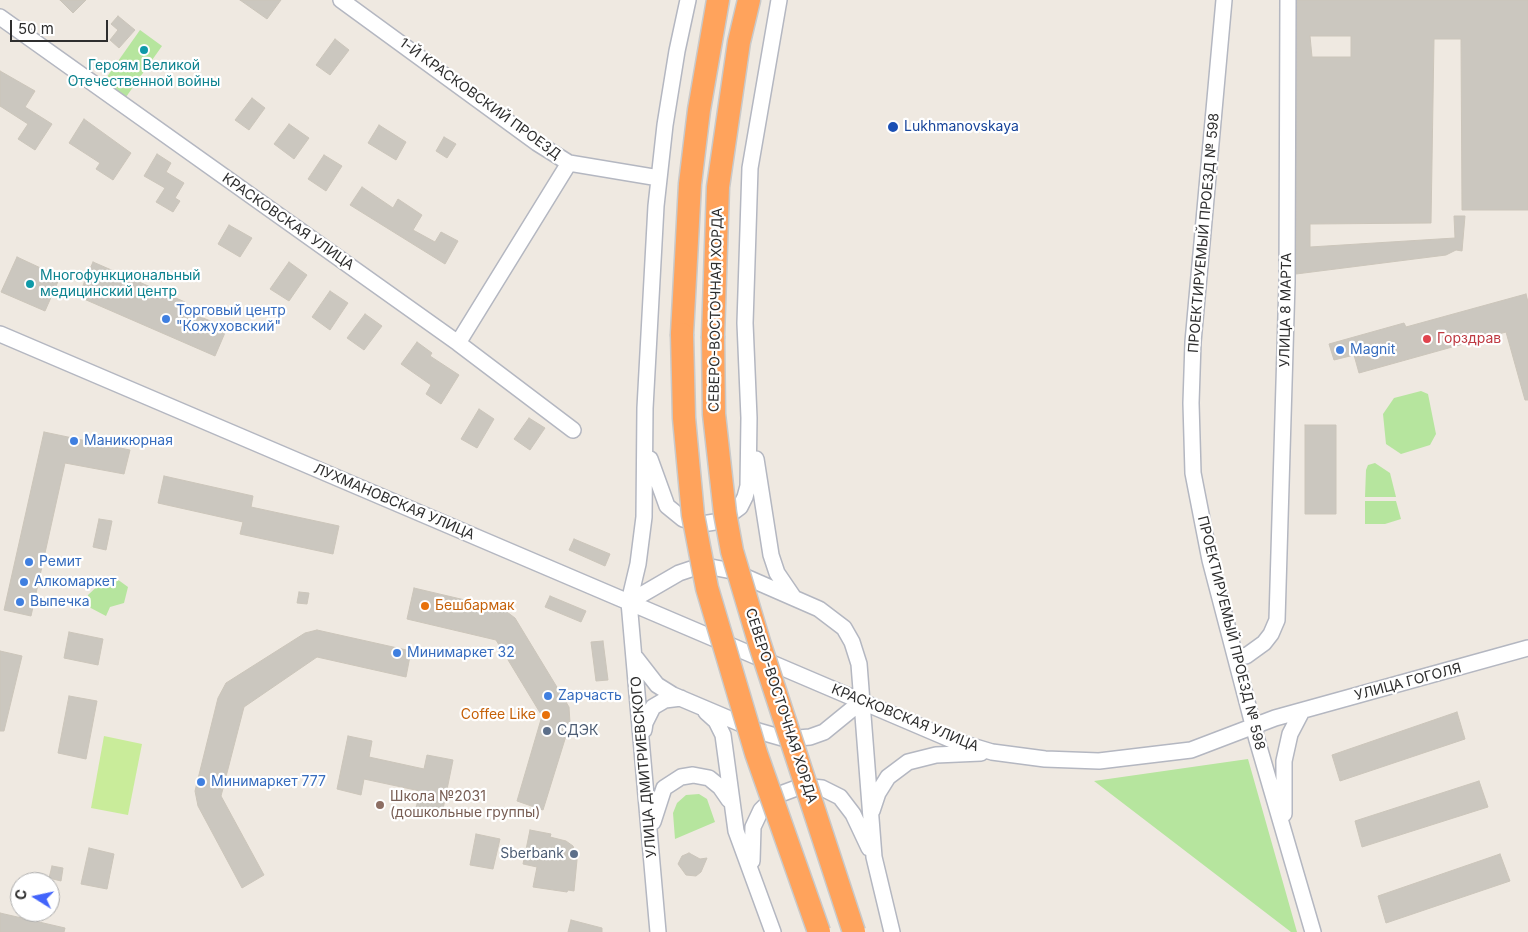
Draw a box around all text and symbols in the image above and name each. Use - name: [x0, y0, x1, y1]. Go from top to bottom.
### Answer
- scale bar: [12, 10, 110, 42]
- text: 50 m: [18, 19, 54, 38]
- street label: 1-Й КРАСКОВСКИЙ ПРОЕЗД: [396, 35, 564, 163]
- marker: Героям Великой Отечественной войны: [138, 44, 150, 56]
- place label: Героям Великой Отечественной войны: [68, 58, 220, 90]
- street label: ПРОЕКТИРУЕМЫЙ ПРОЕЗД № 598: [1185, 112, 1223, 354]
- place label: Lukhmanovskaya: [904, 119, 1019, 135]
- marker: Lukhmanovskaya: [886, 120, 900, 134]
- street label: КРАСКОВСКАЯ УЛИЦА: [219, 170, 357, 274]
- street label: СЕВЕРО-ВОСТОЧНАЯ ХОРДА: [706, 208, 726, 412]
- street label: УЛИЦА 8 МАРТА: [1277, 252, 1295, 368]
- place label: Многофункциональный медицинский центр: [40, 268, 201, 300]
- marker: Многофункциональный медицинский центр: [24, 278, 36, 290]
- place label: Торговый центр "Кожуховский": [176, 303, 286, 336]
- marker: Торговый центр "Кожуховский": [160, 313, 172, 325]
- place label: Горздрав: [1437, 331, 1501, 347]
- marker: Горздрав: [1421, 333, 1433, 345]
- place label: Magnit: [1350, 342, 1395, 358]
- marker: Magnit: [1334, 344, 1346, 356]
- place label: Маникюрная: [84, 433, 173, 449]
- marker: Маникюрная: [68, 435, 80, 447]
- street label: ЛУХМАНОВСКАЯ УЛИЦА: [311, 460, 477, 544]
- street label: ПРОЕКТИРУЕМЫЙ ПРОЕЗД № 598: [1194, 514, 1268, 752]
- place label: Ремит: [39, 554, 82, 570]
- marker: Ремит: [23, 556, 35, 568]
- place label: Алкомаркет: [34, 574, 117, 590]
- marker: Алкомаркет: [18, 576, 30, 588]
- place label: Выпечка: [30, 594, 90, 610]
- marker: Выпечка: [14, 596, 26, 608]
- place label: Бешбармак: [435, 598, 515, 614]
- marker: Бешбармак: [419, 600, 431, 612]
- street label: СЕВЕРО-ВОСТОЧНАЯ ХОРДА: [741, 606, 821, 806]
- place label: Минимаркет 32: [407, 645, 515, 661]
- marker: Минимаркет 32: [391, 647, 403, 659]
- street label: УЛИЦА ГОГОЛЯ: [1353, 660, 1463, 704]
- street label: УЛИЦА ДМИТРИЕВСКОГО: [628, 675, 660, 859]
- street label: КРАСКОВСКАЯ УЛИЦА: [829, 681, 981, 755]
- place label: Zapчасть: [558, 688, 622, 704]
- marker: Zapчасть: [542, 690, 554, 702]
- place label: Coffee Like: [461, 707, 536, 723]
- marker: Coffee Like: [540, 709, 552, 721]
- place label: СДЭК: [557, 723, 598, 739]
- marker: СДЭК: [541, 725, 553, 737]
- place label: Минимаркет 777: [211, 774, 326, 790]
- marker: Минимаркет 777: [195, 776, 207, 788]
- place label: Школа №2031 (дошкольные группы): [390, 789, 540, 822]
- marker: Школа №2031 (дошкольные группы): [374, 799, 386, 811]
- place label: Sberbank: [500, 846, 564, 862]
- marker: Sberbank: [568, 848, 580, 860]
- north arrow: [10, 872, 60, 922]
- text: С: [11, 888, 30, 901]

